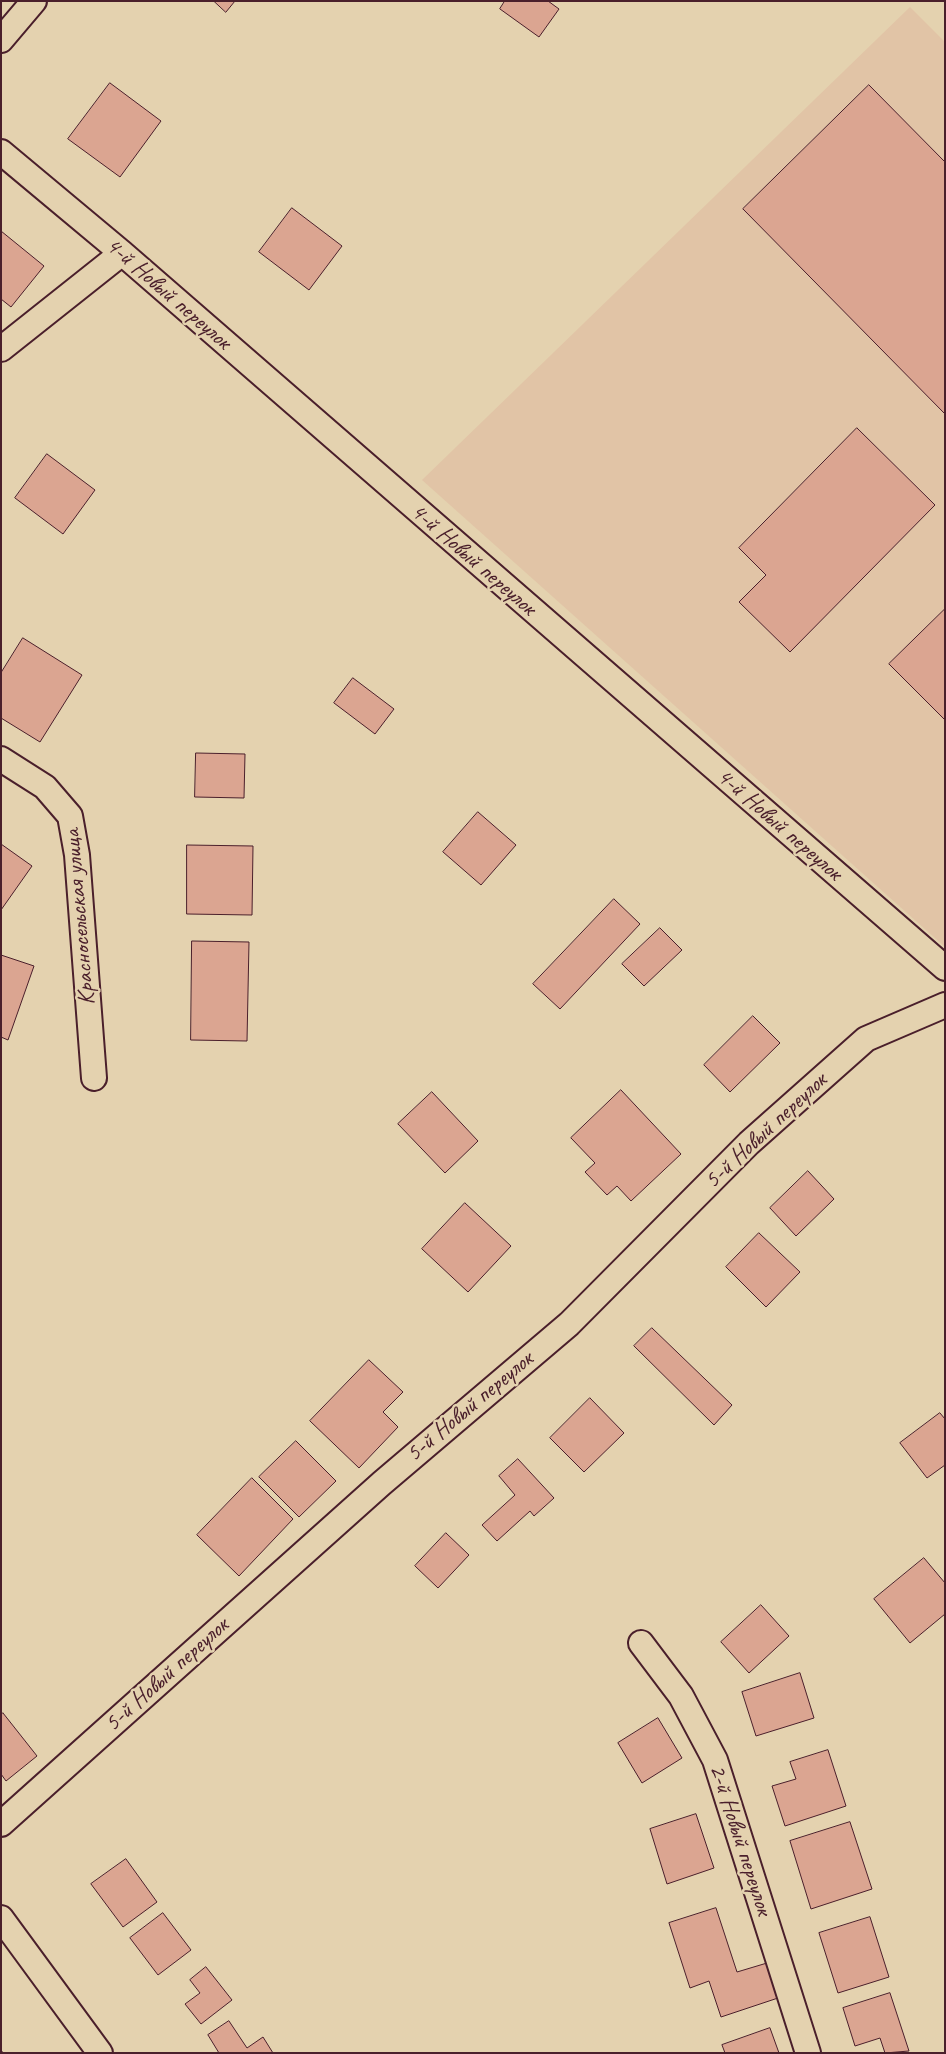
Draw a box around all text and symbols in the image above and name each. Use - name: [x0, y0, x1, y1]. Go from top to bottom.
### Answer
- street label: 4-й Новый переулок: [99, 232, 237, 356]
- street label: 4-й Новый переулок: [404, 498, 542, 622]
- street label: 4-й Новый переулок: [710, 763, 848, 887]
- street label: Красносельская улица: [58, 828, 102, 1006]
- street label: 5-й Новый переулок: [699, 1067, 833, 1195]
- street label: 5-й Новый переулок: [400, 1345, 540, 1469]
- street label: 5-й Новый переулок: [99, 1612, 235, 1738]
- street label: 2-й Новый переулок: [702, 1761, 778, 1919]

